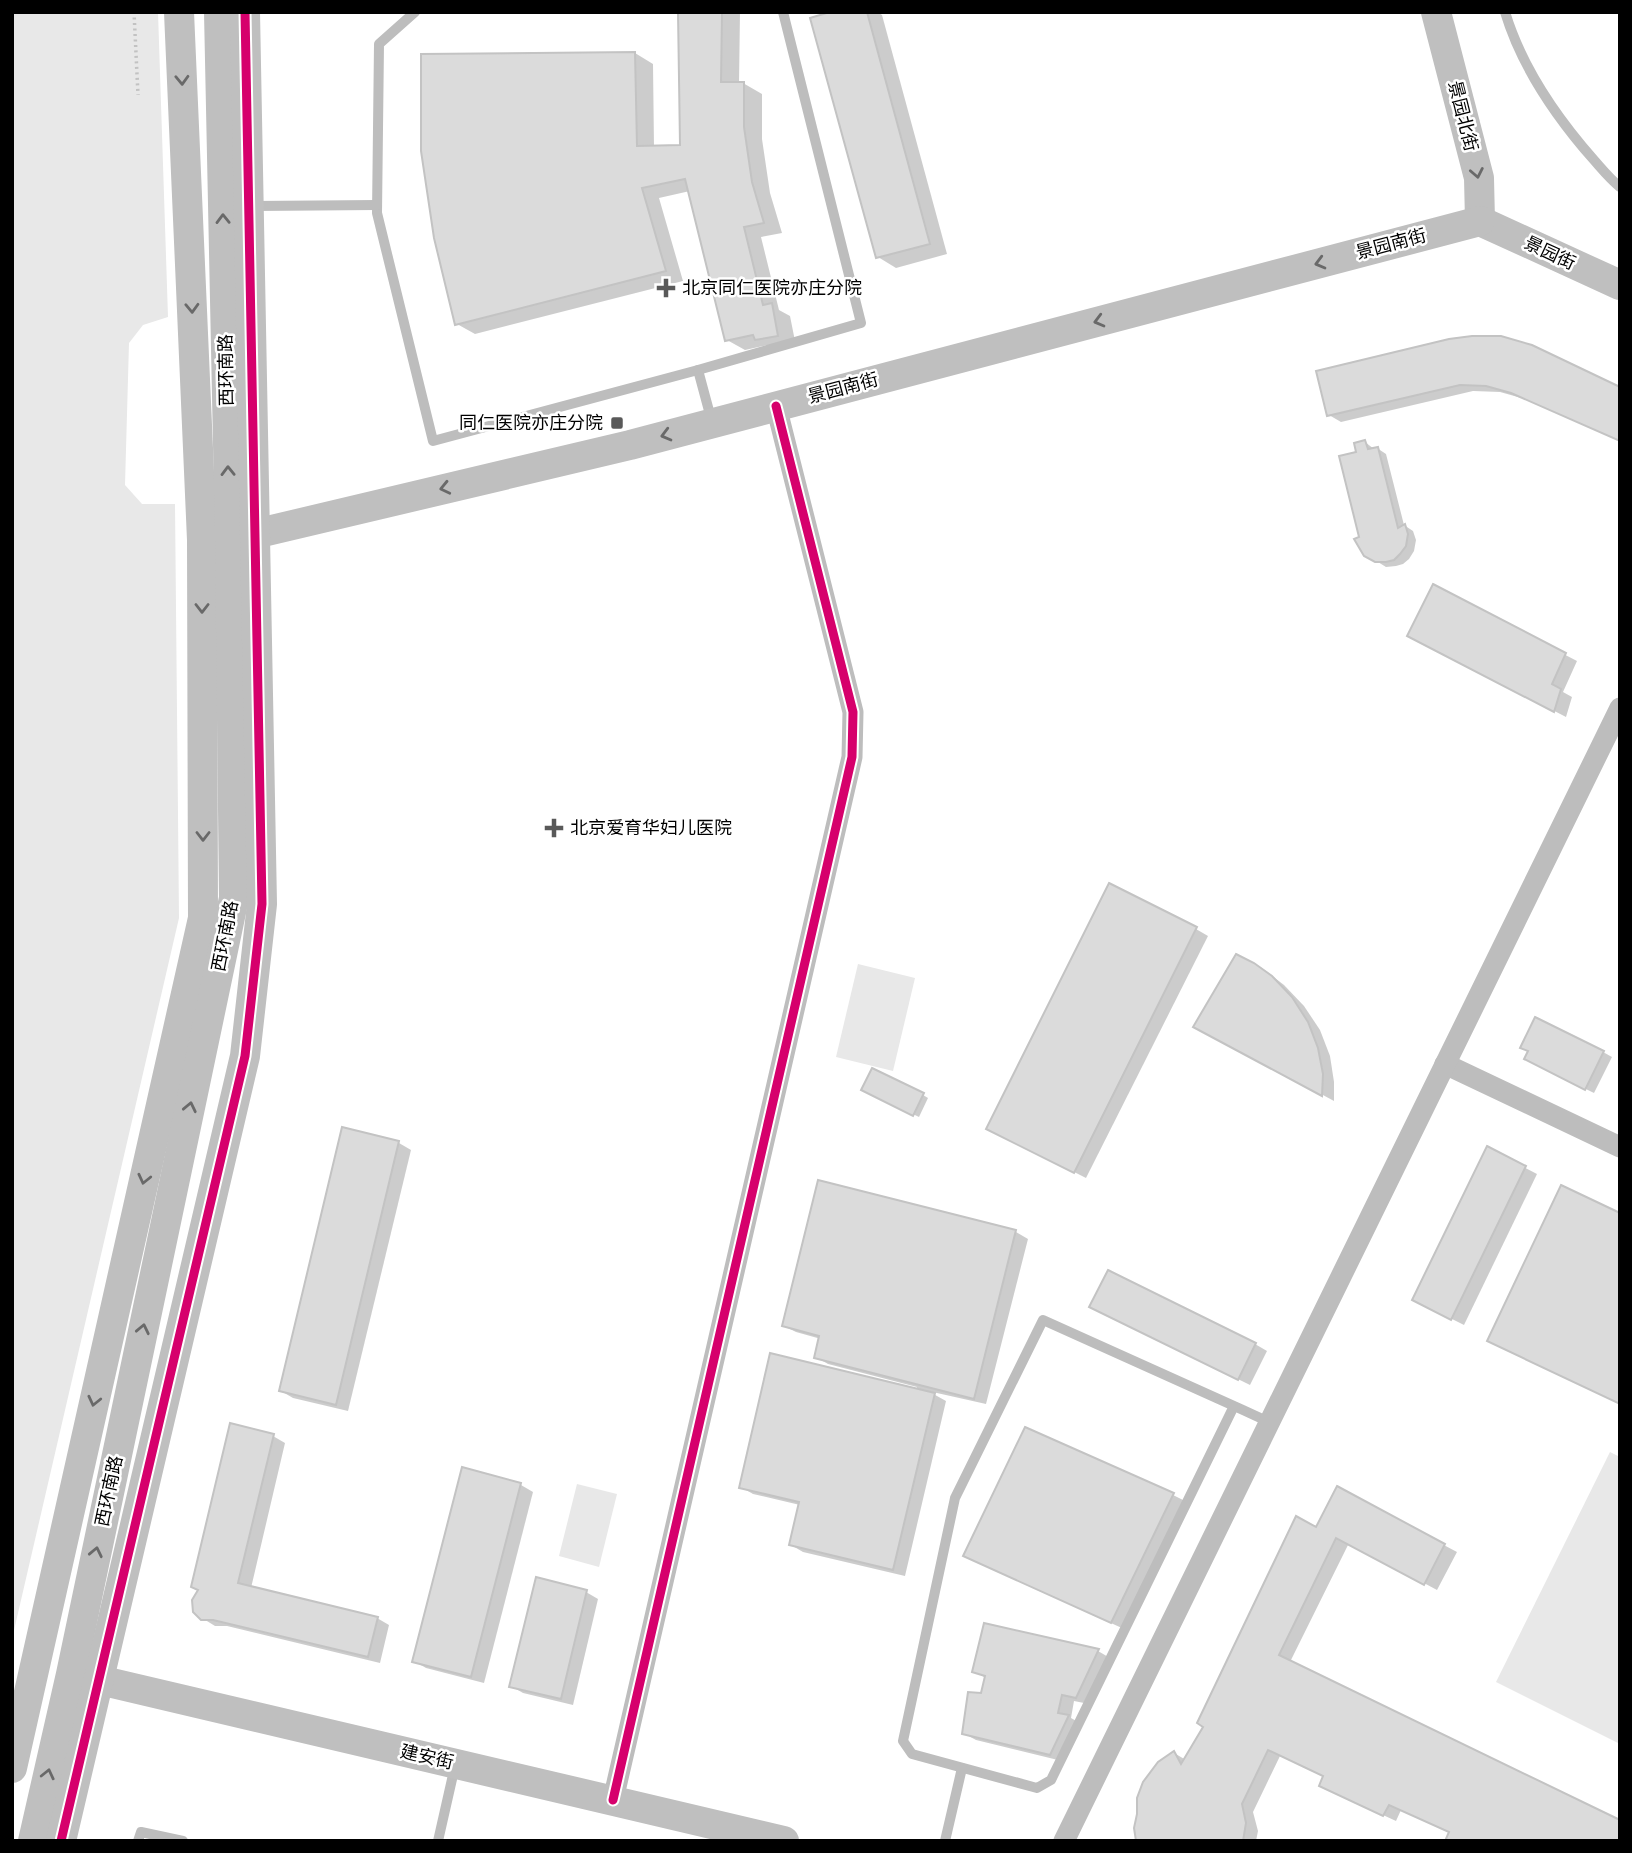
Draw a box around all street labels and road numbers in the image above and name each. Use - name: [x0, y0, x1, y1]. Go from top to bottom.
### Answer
- street label: 景园北街: [1445, 78, 1482, 153]
- street label: 景园南街: [1353, 224, 1428, 263]
- street label: 景园街: [1521, 232, 1579, 273]
- street label: 西环南路: [214, 334, 237, 406]
- street label: 景园南街: [805, 368, 880, 407]
- street label: 西环南路: [207, 899, 242, 973]
- street label: 西环南路: [91, 1453, 126, 1528]
- street label: 建安街: [398, 1740, 456, 1773]

